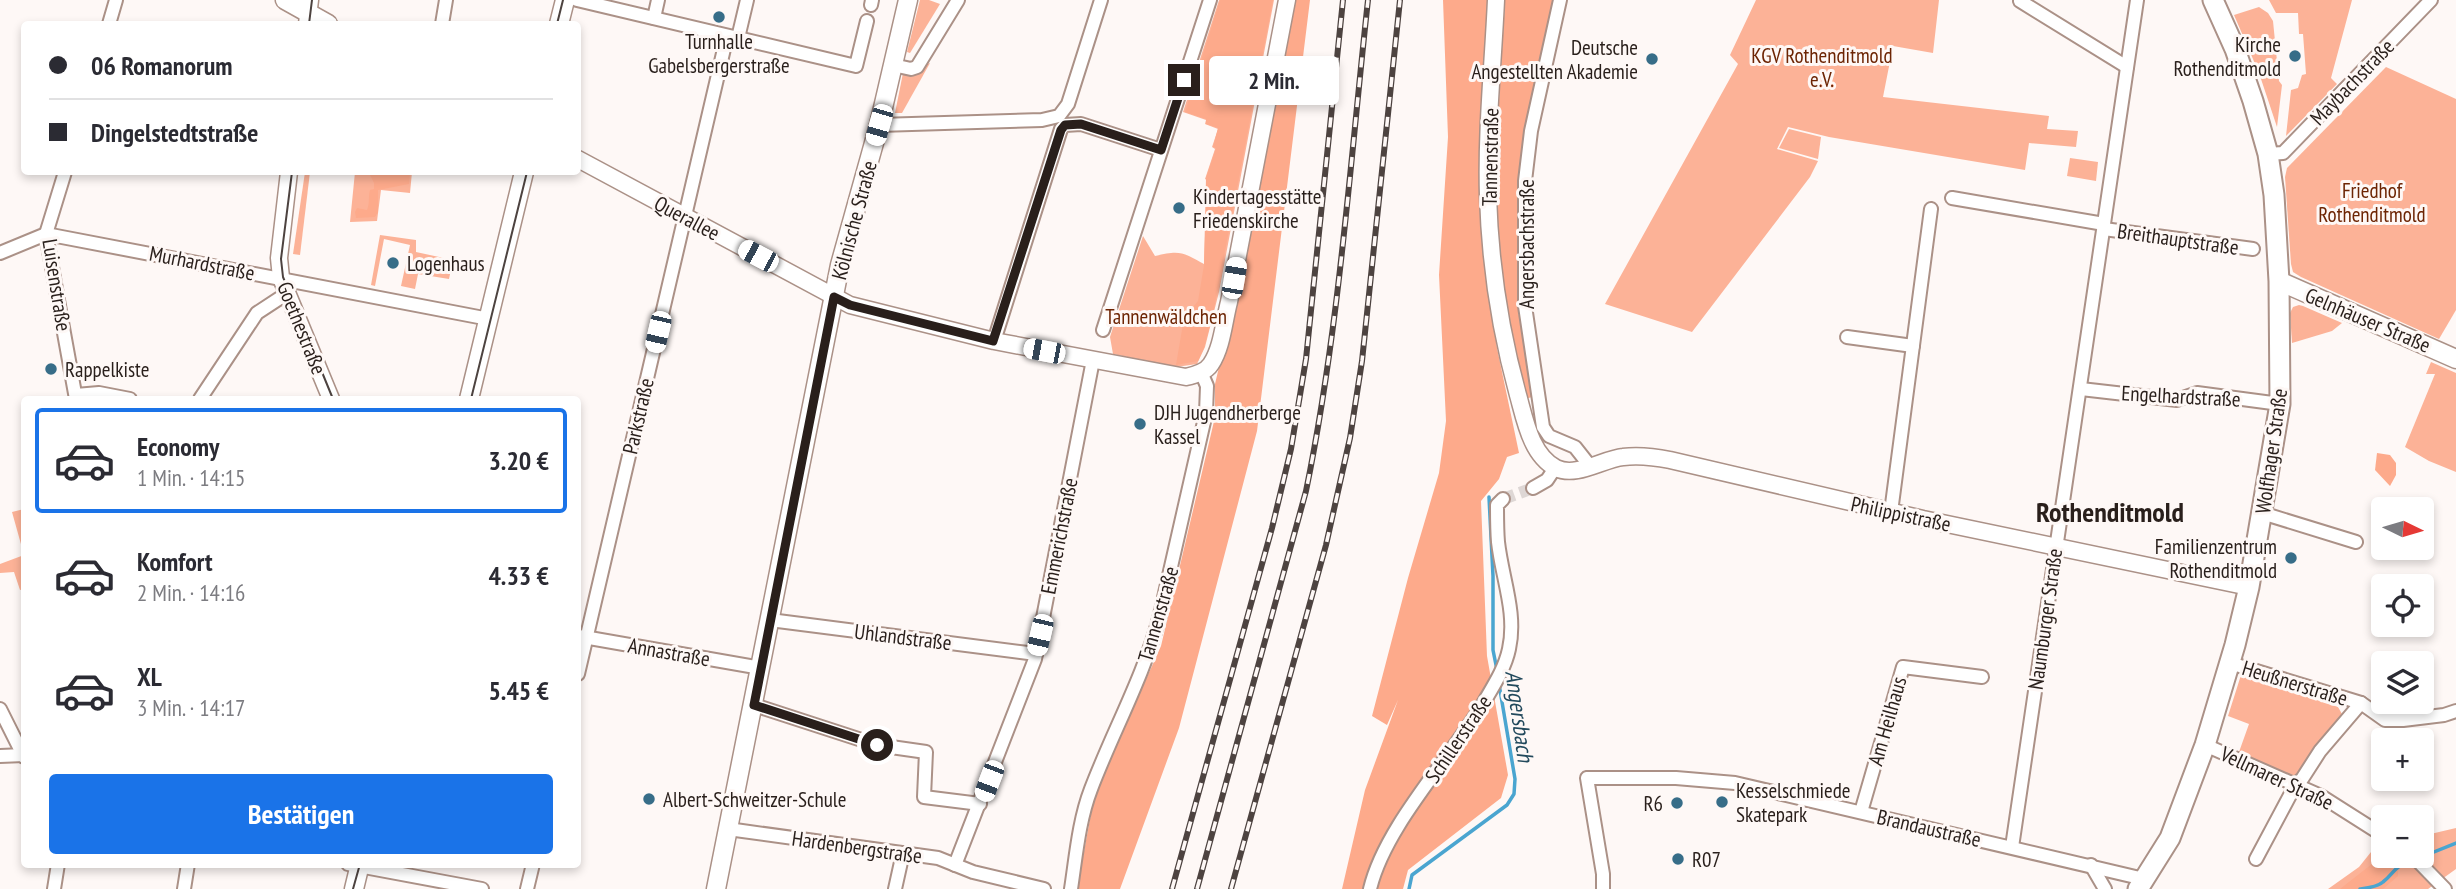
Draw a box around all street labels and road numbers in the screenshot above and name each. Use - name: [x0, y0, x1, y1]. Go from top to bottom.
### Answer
- street label: Maybachstraße: [2304, 33, 2400, 131]
- street label: Tannenstraße: [1476, 108, 1504, 206]
- street label: Kölnische Straße: [825, 158, 883, 282]
- street label: Angersbachstraße: [1513, 179, 1540, 309]
- street label: Querallee: [650, 190, 724, 246]
- street label: Breithauptstraße: [2116, 217, 2240, 261]
- street label: Luisenstraße: [36, 237, 78, 333]
- street label: Murhardstraße: [147, 240, 257, 286]
- street label: Goethestraße: [271, 278, 333, 378]
- street label: Gelnhäuser Straße: [2301, 281, 2435, 359]
- street label: Parkstraße: [616, 375, 660, 457]
- street label: Engelhardstraße: [2121, 379, 2241, 413]
- street label: Wolfhager Straße: [2249, 387, 2293, 515]
- street label: Emmerichstraße: [1034, 476, 1084, 596]
- street label: Philippistraße: [1849, 490, 1953, 538]
- street label: Naumburger Straße: [2022, 547, 2068, 691]
- street label: Tannenstraße: [1131, 563, 1185, 665]
- street label: Uhlandstraße: [853, 618, 953, 656]
- street label: Annastraße: [626, 632, 712, 672]
- street label: Heußnerstraße: [2239, 654, 2351, 712]
- street label: Am Heilhaus: [1861, 673, 1913, 769]
- street label: Schillerstraße: [1419, 690, 1497, 788]
- street label: Vellmarer Straße: [2215, 740, 2338, 816]
- street label: Brandaustraße: [1874, 803, 1984, 853]
- street label: Hardenbergstraße: [790, 825, 924, 869]

